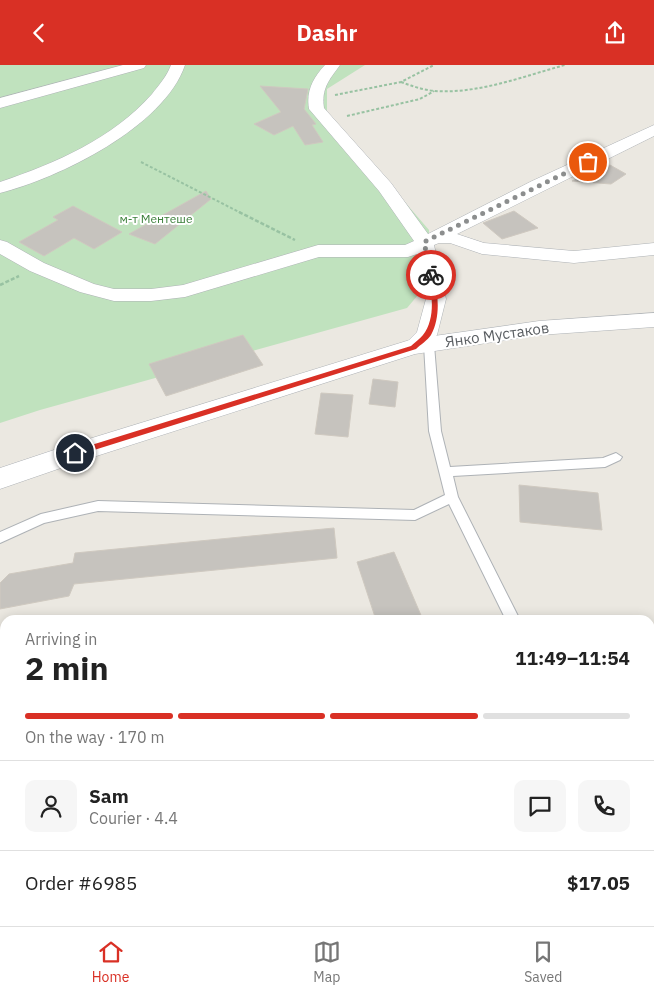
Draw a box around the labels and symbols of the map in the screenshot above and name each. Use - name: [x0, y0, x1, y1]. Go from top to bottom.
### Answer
- pin: [567, 141, 609, 183]
- park label: м-т Ментeше: [119, 211, 193, 226]
- courier: [406, 250, 456, 300]
- street label: Янко Мустаков: [444, 318, 550, 351]
- pin: [54, 432, 96, 474]

